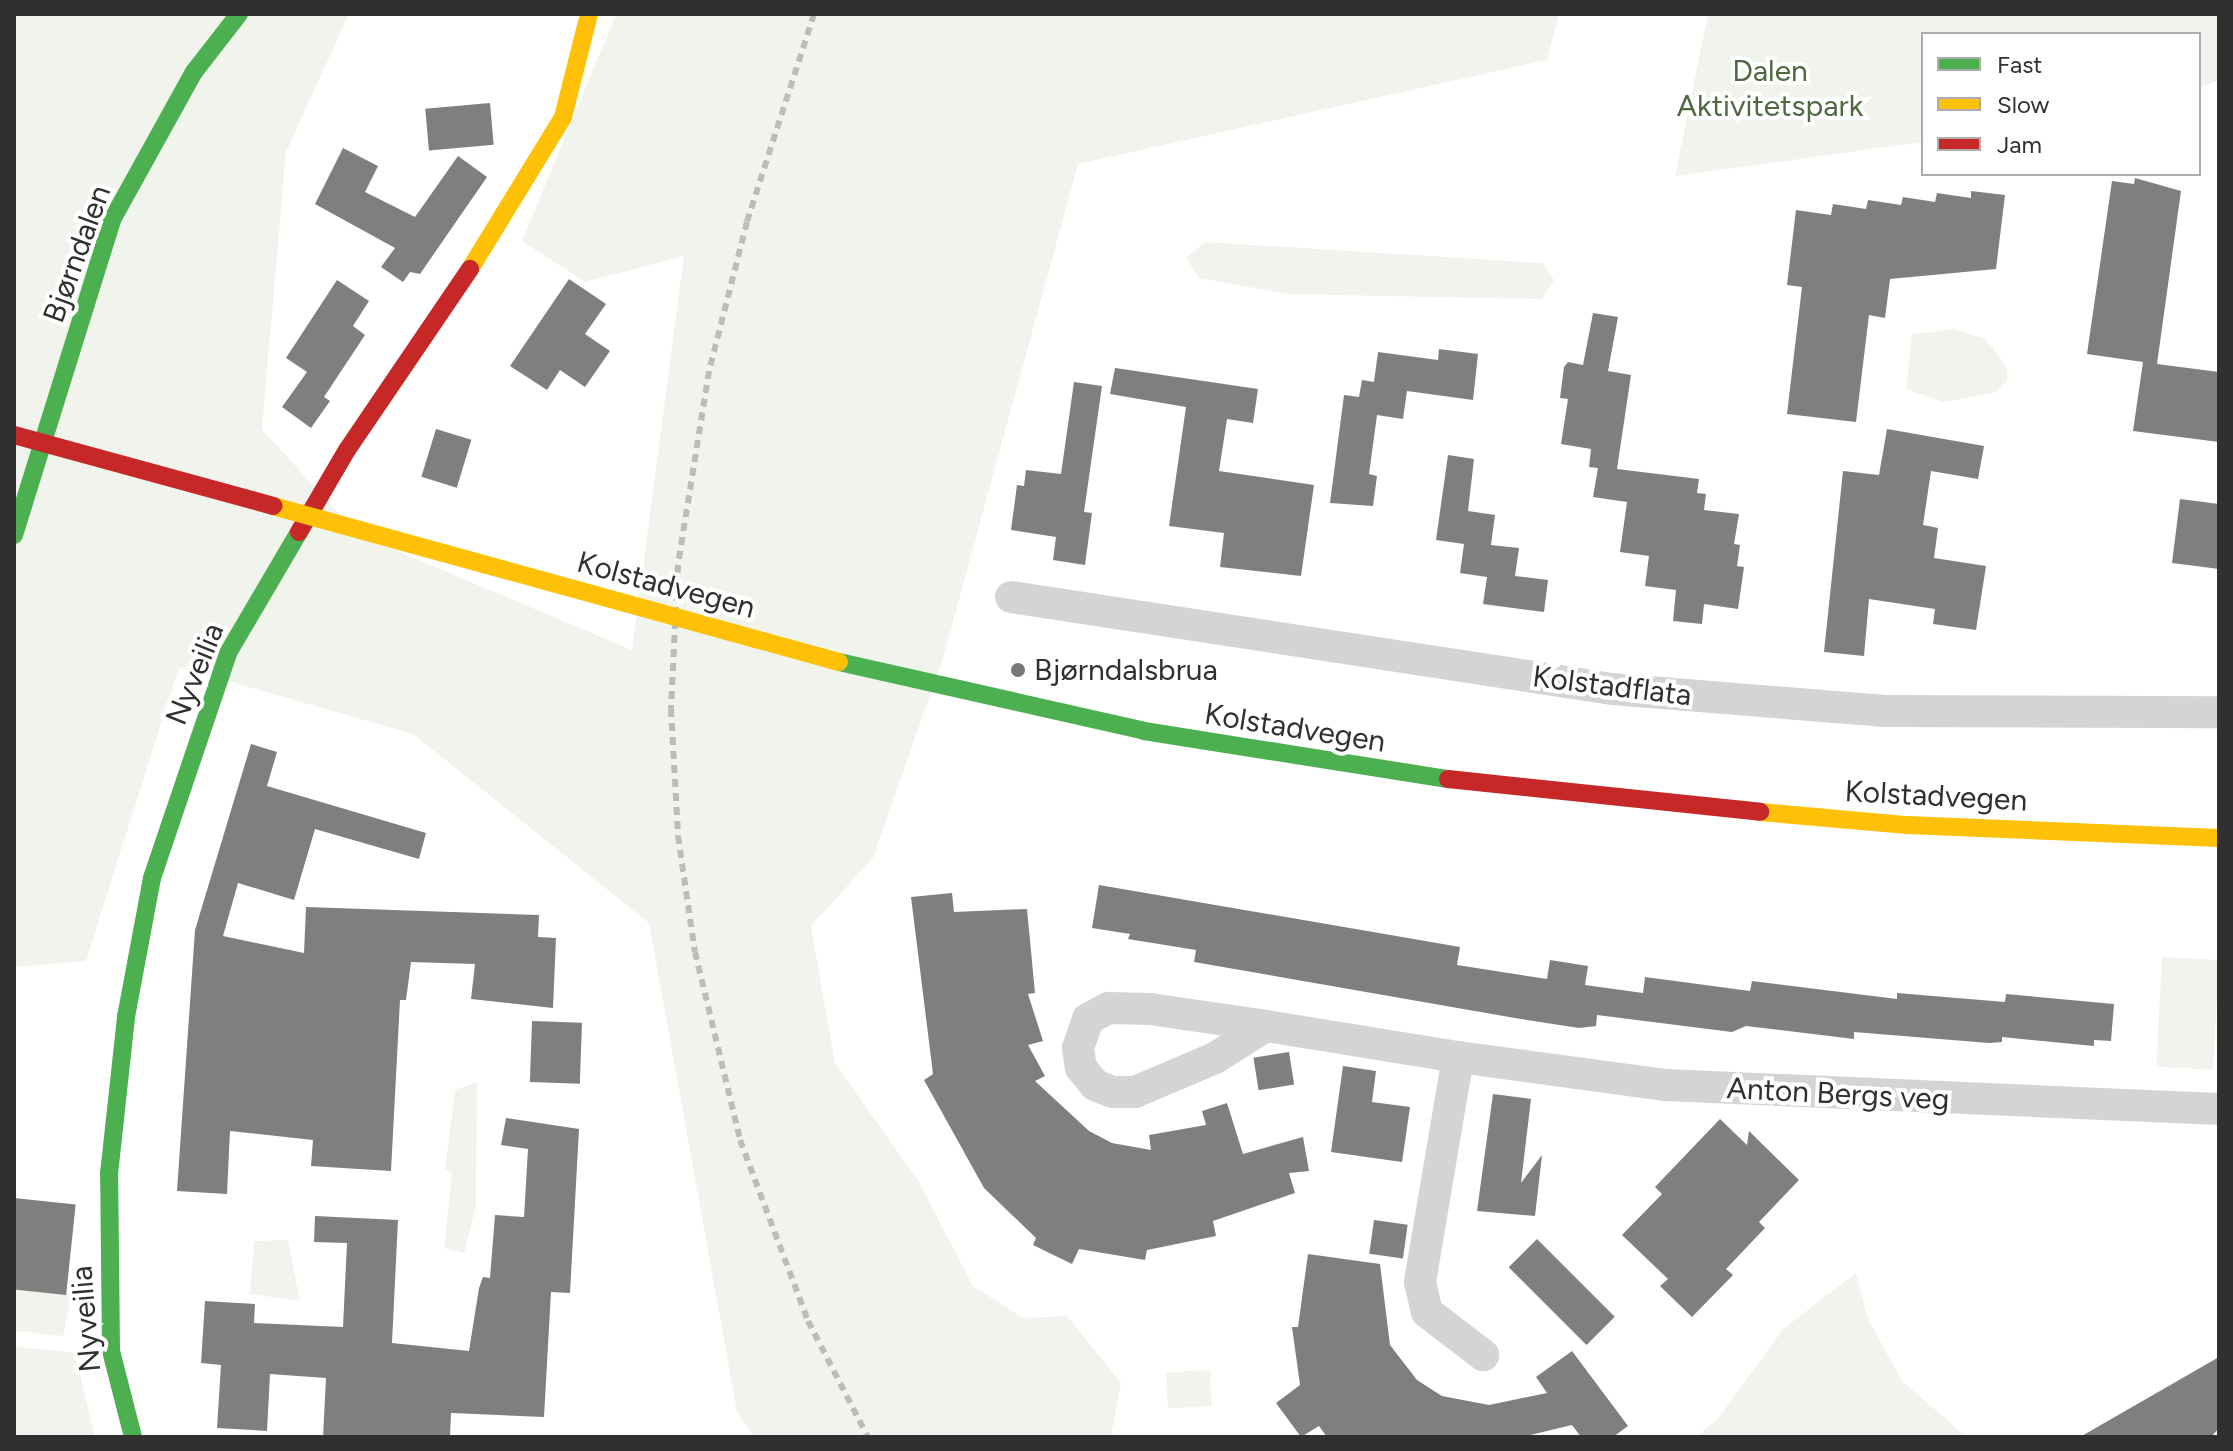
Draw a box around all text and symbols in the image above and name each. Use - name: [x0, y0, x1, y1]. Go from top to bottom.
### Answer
- legend: [1921, 32, 2201, 176]
- text: Fast: [1997, 50, 2042, 79]
- park label: Dalen Aktivitetspark: [1677, 53, 1863, 124]
- text: Slow: [1997, 90, 2049, 119]
- text: Jam: [1997, 130, 2042, 159]
- street label: Bjørndalen: [36, 181, 118, 327]
- street label: Kolstadvegen: [573, 544, 759, 626]
- street label: Nyveilia: [158, 618, 232, 730]
- place label: Bjørndalsbrua: [1034, 652, 1218, 688]
- street label: Kolstadflata: [1531, 658, 1693, 714]
- marker: Bjørndalsbrua: [1009, 661, 1027, 679]
- street label: Kolstadvegen: [1202, 696, 1388, 760]
- street label: Kolstadvegen: [1844, 773, 2028, 819]
- street label: Anton Bergs veg: [1726, 1070, 1950, 1118]
- street label: Nyveilia: [63, 1264, 109, 1374]

